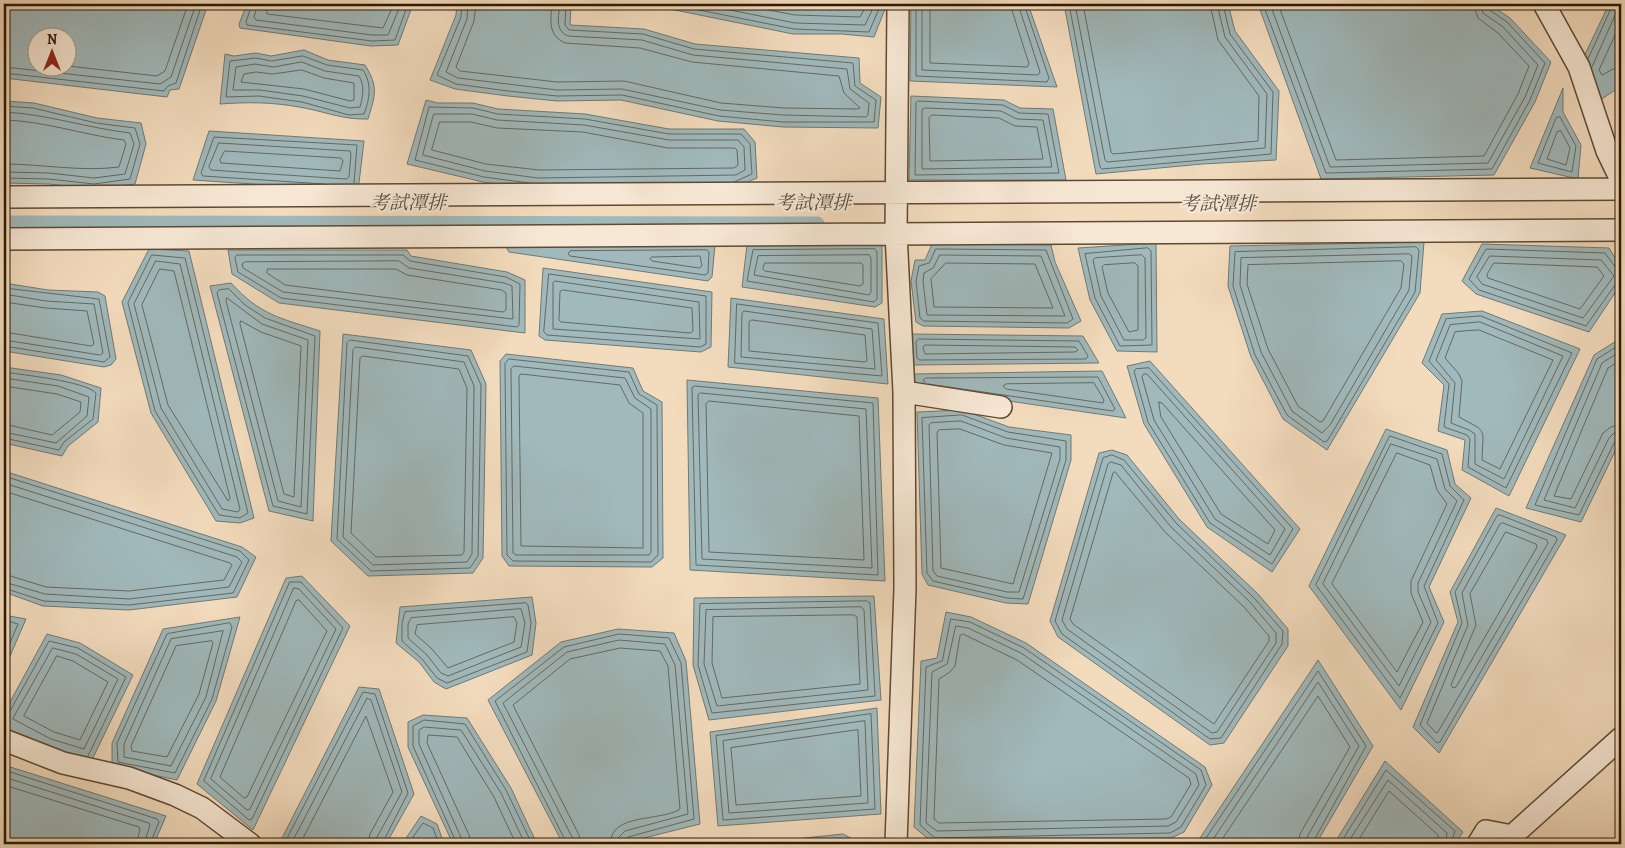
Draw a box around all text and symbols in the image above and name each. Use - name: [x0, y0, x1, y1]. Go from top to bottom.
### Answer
- north arrow: [28, 28, 78, 78]
- text: N: [47, 30, 57, 49]
- water label: 考試潭排: [370, 190, 449, 216]
- water label: 考試潭排: [775, 190, 854, 216]
- water label: 考試潭排: [1180, 191, 1259, 217]

